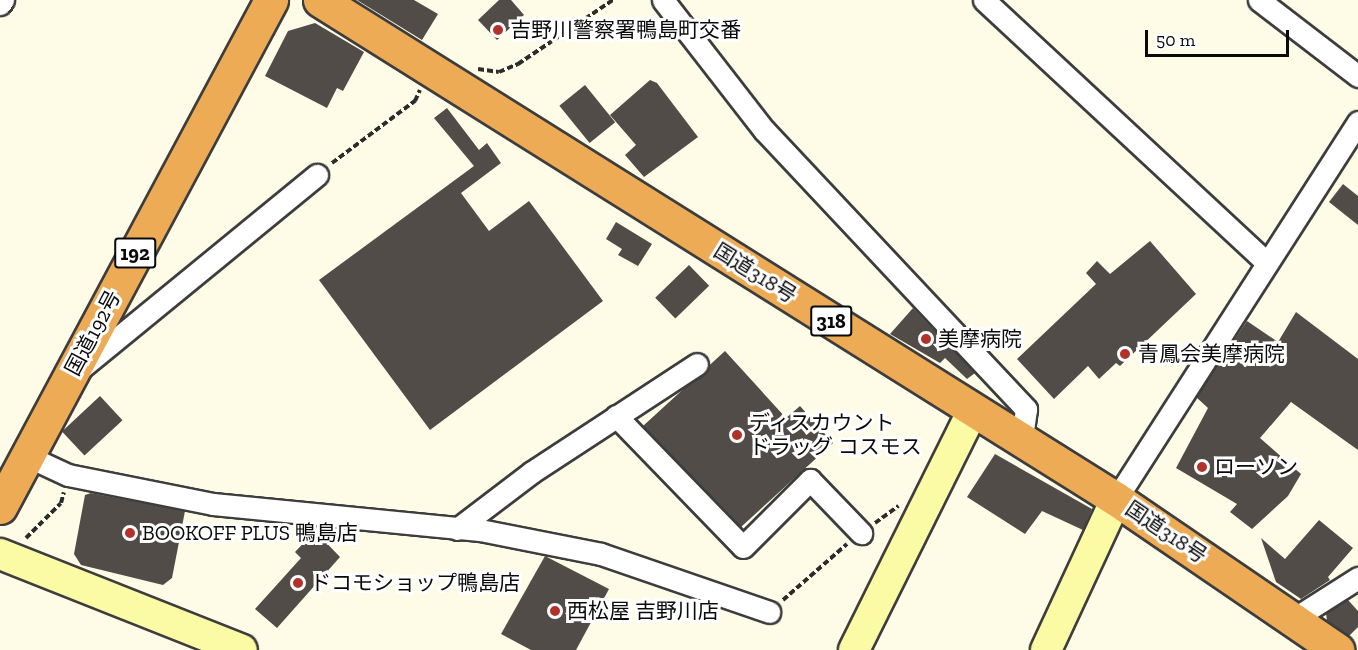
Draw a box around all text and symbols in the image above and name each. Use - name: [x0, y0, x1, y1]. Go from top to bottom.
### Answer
- place label: 吉野川警察署鴨島町交番: [510, 17, 741, 43]
- scale bar: [1148, 18, 1292, 56]
- marker: 吉野川警察署鴨島町交番: [491, 23, 505, 37]
- text: 50 m: [1156, 29, 1195, 51]
- road number: 192: [114, 236, 156, 270]
- street label: 国道318号: [709, 238, 801, 308]
- street label: 国道192号: [60, 286, 126, 380]
- road number: 318: [810, 304, 852, 338]
- place label: 美摩病院: [938, 326, 1022, 352]
- marker: 美摩病院: [919, 332, 933, 346]
- place label: 青鳳会美摩病院: [1138, 341, 1285, 367]
- marker: 青鳳会美摩病院: [1116, 345, 1134, 363]
- place label: ディスカウント ドラッグ コスモス: [749, 410, 922, 460]
- marker: ディスカウント ドラッグ コスモス: [730, 428, 744, 442]
- place label: ローソン: [1214, 454, 1298, 480]
- marker: ローソン: [1195, 460, 1209, 474]
- street label: 国道318号: [1121, 496, 1211, 568]
- place label: BOOKOFF PLUS 鴨島店: [142, 520, 358, 546]
- marker: BOOKOFF PLUS 鴨島店: [123, 526, 137, 540]
- place label: ドコモショップ鴨島店: [310, 570, 520, 596]
- marker: ドコモショップ鴨島店: [291, 576, 305, 590]
- place label: 西松屋 吉野川店: [567, 598, 719, 624]
- marker: 西松屋 吉野川店: [548, 604, 562, 618]

